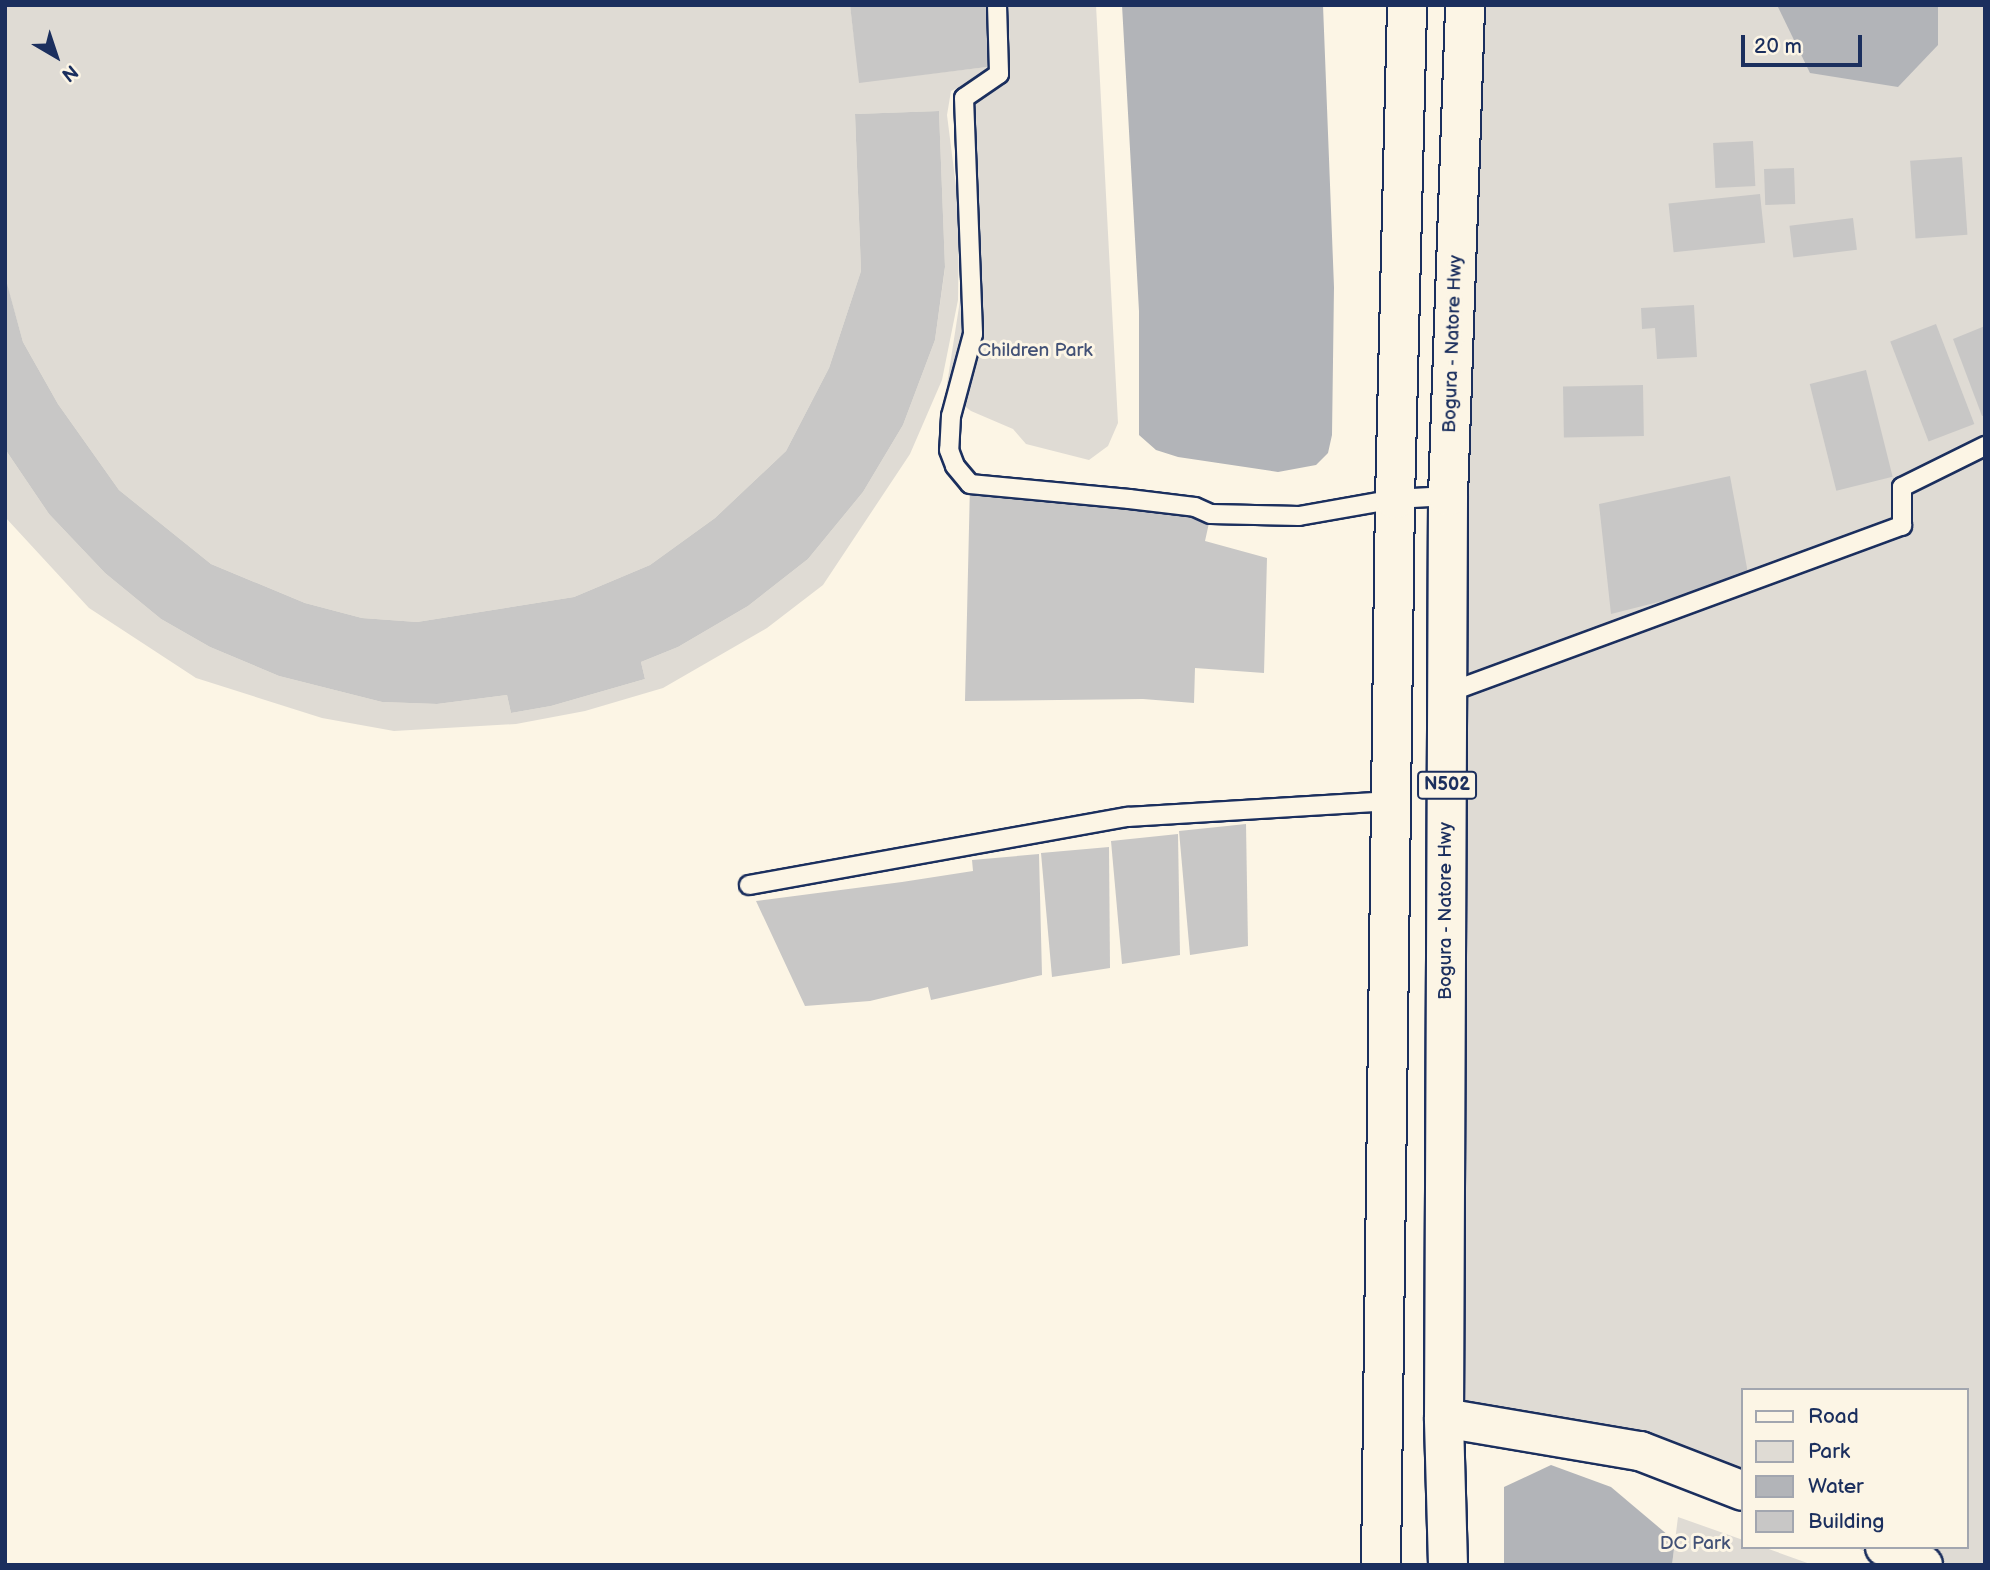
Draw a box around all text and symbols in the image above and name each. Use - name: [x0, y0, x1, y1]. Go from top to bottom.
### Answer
- north arrow: [21, 21, 91, 91]
- scale bar: [1745, 21, 1866, 65]
- text: 20 m: [1754, 34, 1802, 59]
- text: N: [57, 59, 82, 86]
- street label: Bogura - Natore Hwy: [1438, 254, 1468, 434]
- park label: Children Park: [977, 340, 1093, 362]
- road number: N502: [1416, 770, 1478, 800]
- street label: Bogura - Natore Hwy: [1435, 821, 1457, 1001]
- legend: [1742, 1388, 1969, 1549]
- text: Road: [1808, 1404, 1859, 1429]
- text: Park: [1808, 1439, 1850, 1464]
- text: Water: [1808, 1474, 1864, 1499]
- text: Building: [1808, 1509, 1884, 1534]
- park label: DC Park: [1660, 1533, 1730, 1555]

